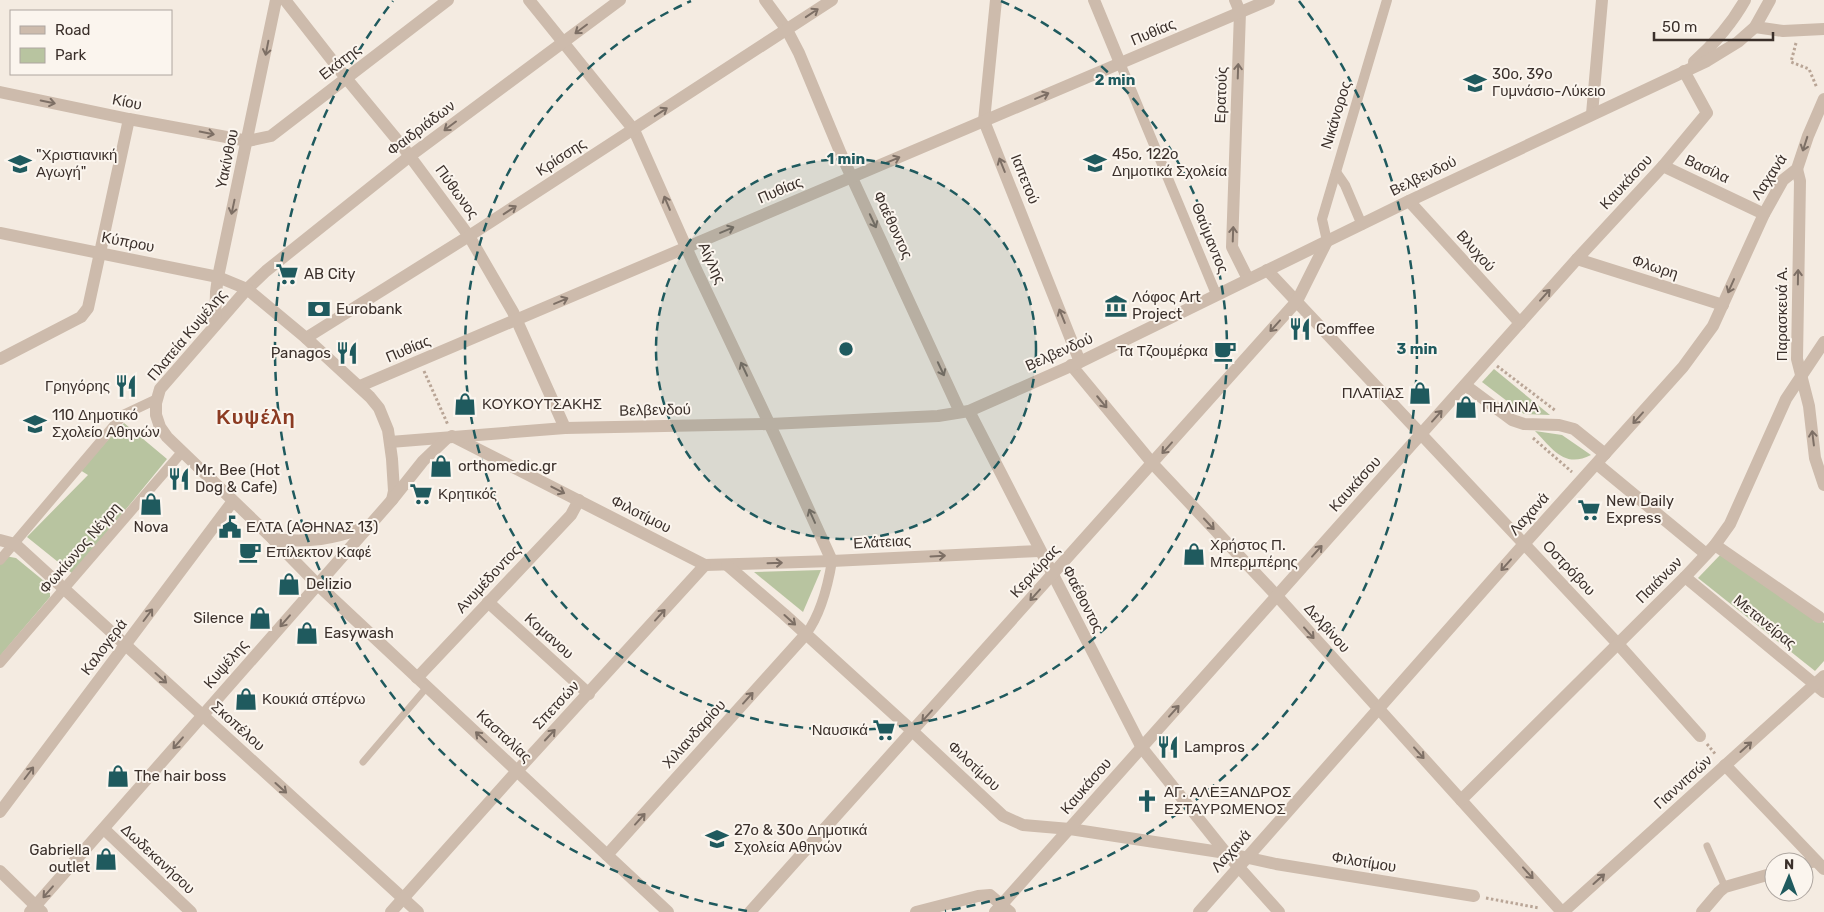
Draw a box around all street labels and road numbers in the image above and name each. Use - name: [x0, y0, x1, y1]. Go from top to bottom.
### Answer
- street label: Πυθίας: [1128, 15, 1178, 49]
- street label: Εκάτης: [316, 40, 364, 84]
- street label: Ερατούς: [1211, 66, 1231, 124]
- street label: Νικάνορος: [1317, 79, 1355, 151]
- street label: Κίου: [111, 90, 143, 114]
- street label: Φαιδριάδων: [383, 97, 459, 159]
- street label: Υακίνθου: [212, 128, 242, 190]
- street label: Κρίσσης: [533, 134, 589, 180]
- street label: Ιαπετού: [1007, 151, 1043, 207]
- street label: Καυκάσου: [1596, 151, 1656, 213]
- street label: Βασίλα: [1682, 151, 1732, 187]
- street label: Λαχανά: [1747, 151, 1791, 203]
- street label: Βελβενδού: [1387, 152, 1459, 200]
- street label: Πύθωνος: [431, 162, 483, 222]
- street label: Πυθίας: [755, 173, 805, 207]
- street label: Φαέθοντος: [869, 188, 917, 262]
- street label: Θαύμαντος: [1188, 200, 1232, 276]
- street label: Βλυχού: [1453, 227, 1499, 275]
- street label: Κύπρου: [100, 228, 156, 256]
- street label: Αίγλης: [695, 239, 729, 287]
- street label: Φλωρη: [1629, 251, 1681, 283]
- street label: Παρασκευά Α.: [1773, 267, 1791, 361]
- street label: Πλατεία Κυψέλης: [144, 286, 230, 384]
- street label: Βελβενδού: [1022, 329, 1096, 375]
- street label: Πυθίας: [383, 332, 433, 366]
- street label: Βελβενδού: [619, 400, 691, 420]
- street label: Καυκάσου: [1325, 453, 1385, 515]
- street label: Λαχανά: [1505, 489, 1553, 539]
- street label: Φιλοτίμου: [608, 491, 674, 537]
- street label: Φωκίωνος Νέγρη: [36, 499, 124, 597]
- street label: Ελάτειας: [853, 531, 911, 553]
- street label: Οστρόβου: [1539, 537, 1599, 599]
- street label: Ανυμέδοντος: [452, 541, 524, 617]
- street label: Κερκύρας: [1006, 541, 1064, 601]
- street label: Παιάνων: [1632, 553, 1686, 607]
- street label: Φαέθοντος: [1058, 562, 1108, 636]
- street label: Μετανείρας: [1730, 591, 1800, 653]
- street label: Δελβίνου: [1300, 600, 1354, 656]
- street label: Κομανου: [521, 609, 577, 663]
- street label: Καλογερά: [77, 615, 131, 679]
- street label: Κυψέλης: [200, 636, 252, 692]
- street label: Σπετσών: [529, 677, 583, 733]
- street label: Χιλιανδαρίου: [659, 696, 729, 772]
- street label: Σκοπέλου: [208, 697, 268, 755]
- street label: Κασταλίας: [473, 706, 535, 766]
- street label: Φιλοτίμου: [944, 737, 1004, 795]
- street label: Γιαννιτσών: [1650, 751, 1716, 813]
- street label: Καυκάσου: [1057, 754, 1115, 818]
- street label: Δωδεκανήσου: [117, 820, 199, 898]
- street label: Λαχανά: [1207, 826, 1255, 876]
- street label: Φιλοτίμου: [1330, 848, 1398, 876]

